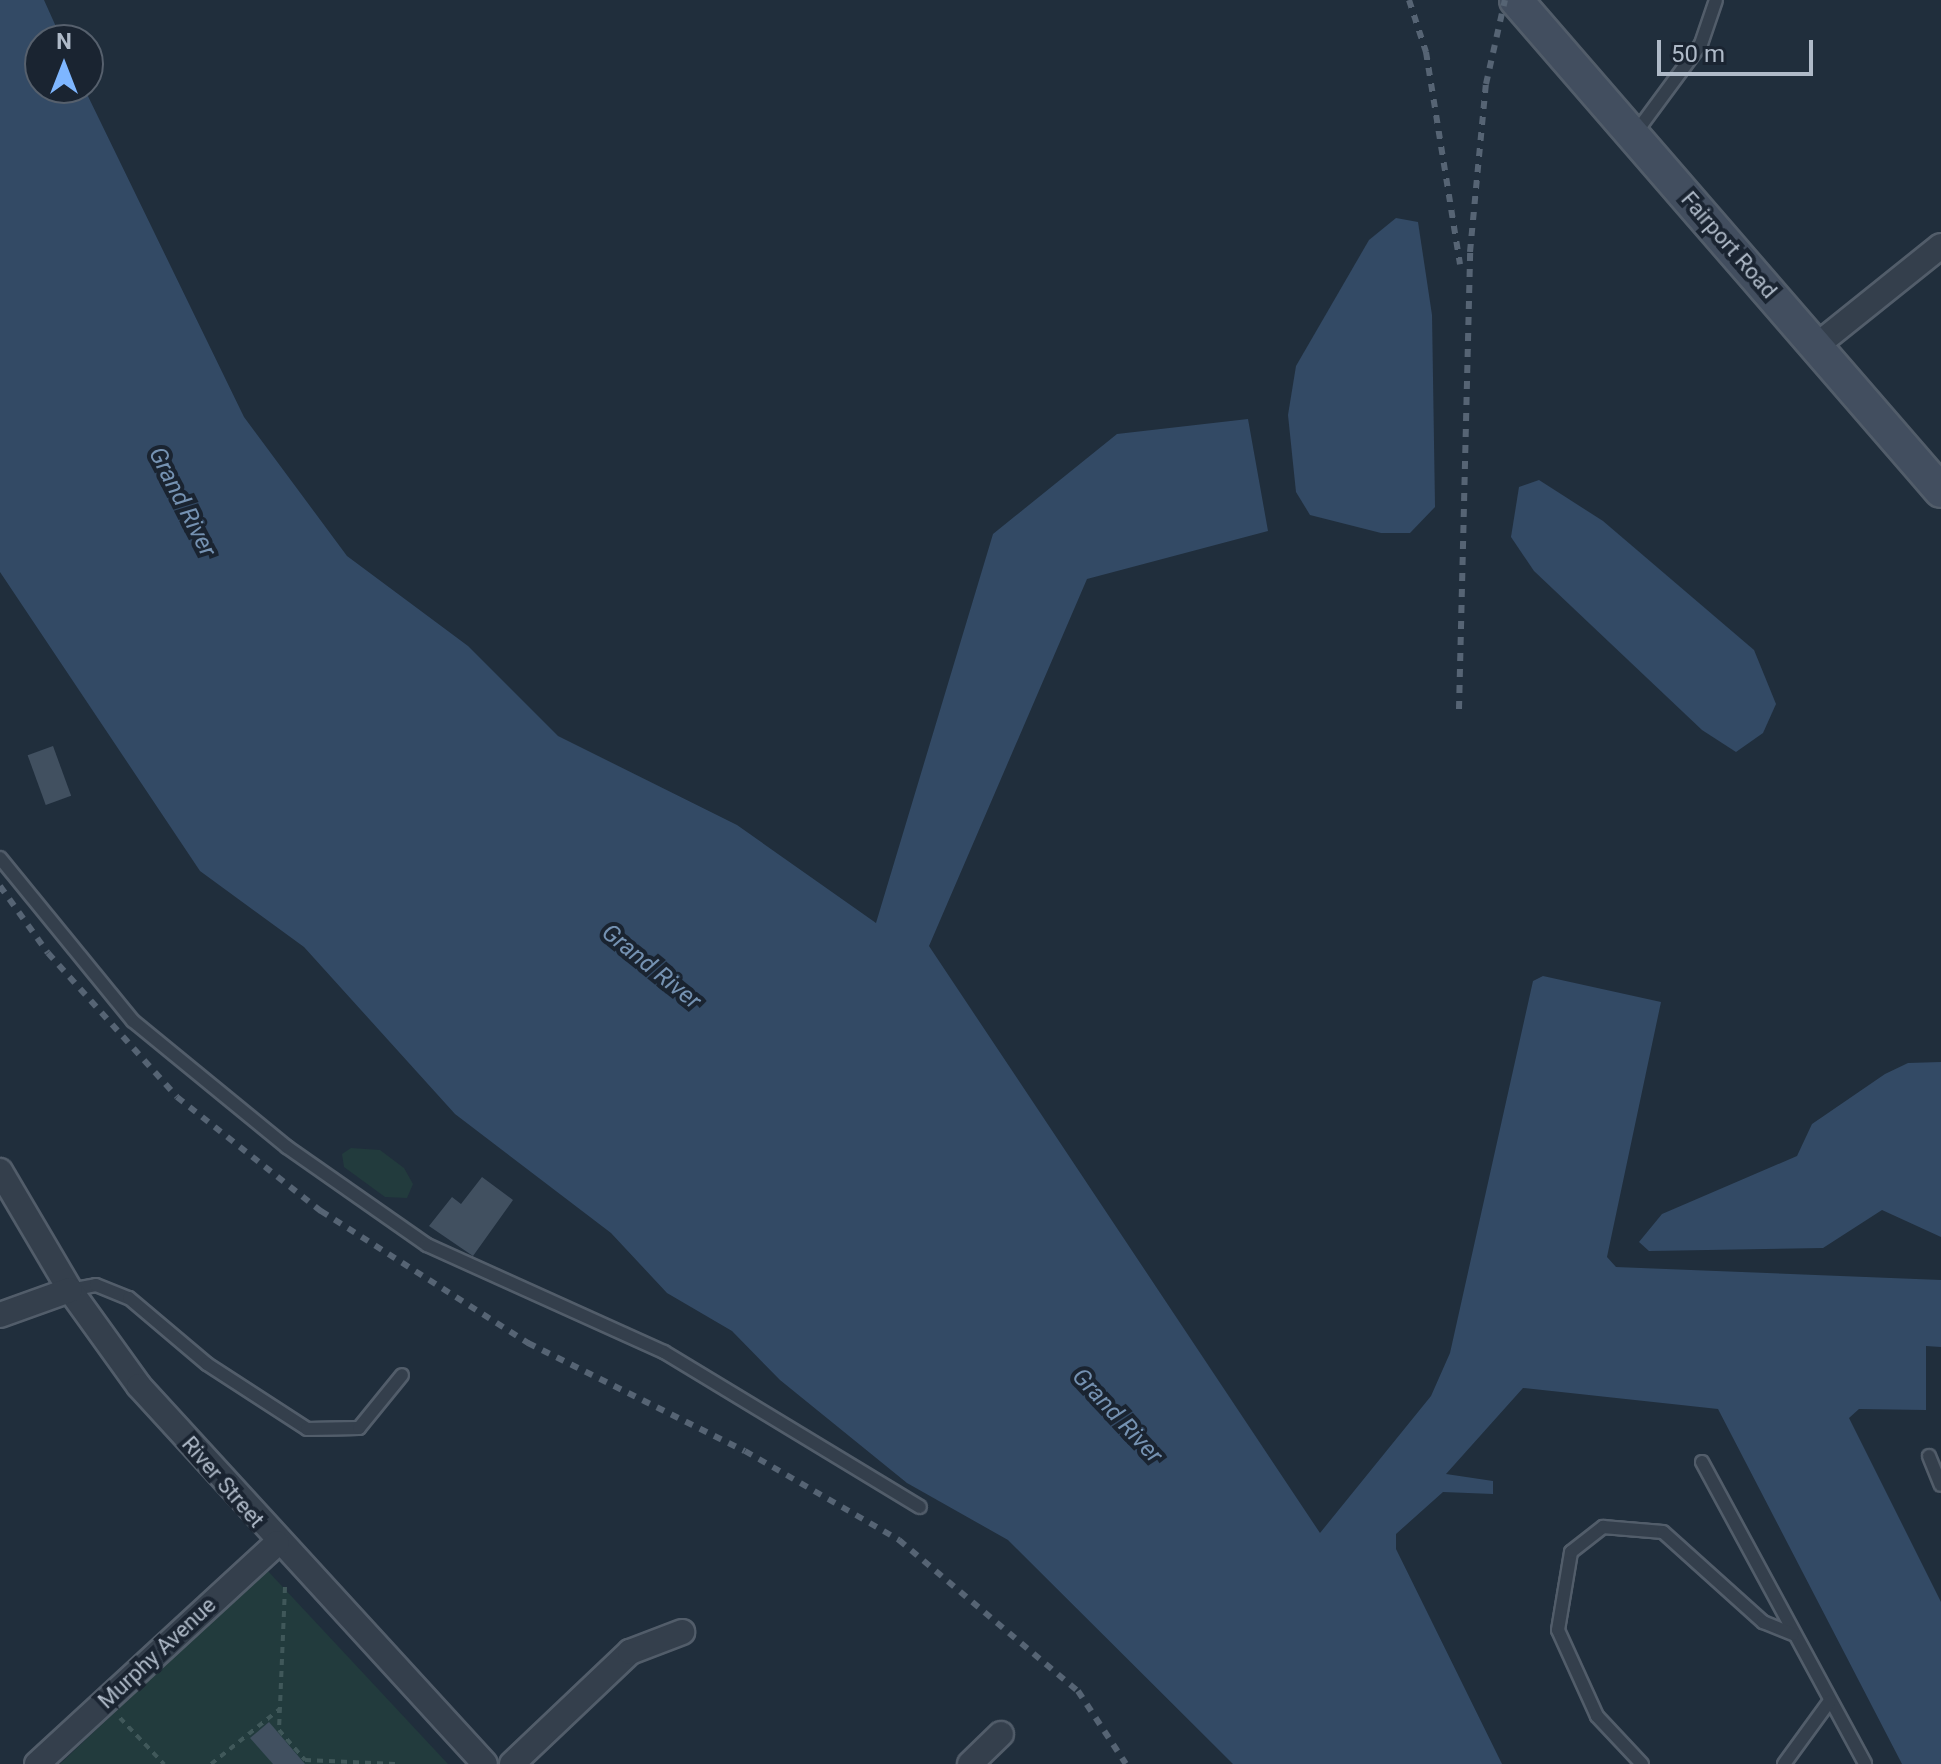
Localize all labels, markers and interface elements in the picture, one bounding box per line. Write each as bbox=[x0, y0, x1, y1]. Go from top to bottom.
north arrow bbox=[24, 24, 104, 104]
scale bar bbox=[1661, 24, 1817, 74]
text: N bbox=[56, 29, 72, 54]
text: 50 m bbox=[1671, 40, 1725, 68]
street label: Fairport Road bbox=[1676, 186, 1782, 304]
water label: Grand River bbox=[142, 442, 222, 562]
water label: Grand River bbox=[596, 918, 706, 1016]
water label: Grand River bbox=[1066, 1363, 1168, 1469]
street label: River Street bbox=[176, 1431, 270, 1533]
street label: Murphy Avenue bbox=[93, 1592, 221, 1714]

